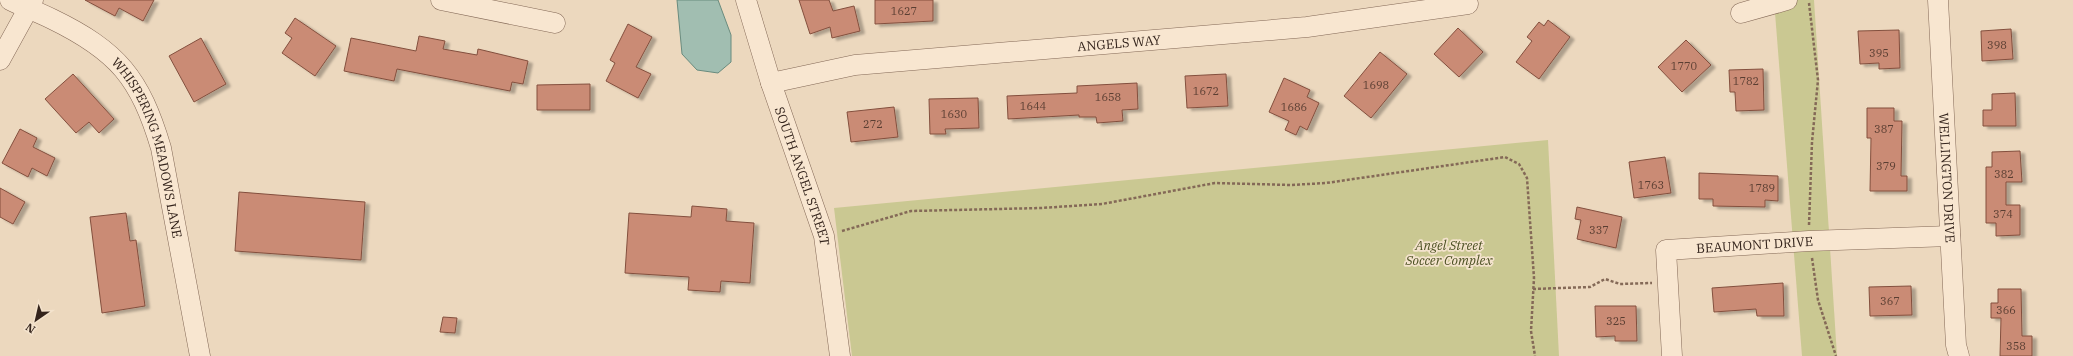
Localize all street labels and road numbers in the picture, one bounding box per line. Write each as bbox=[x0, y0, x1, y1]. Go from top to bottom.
street label: ANGELS WAY bbox=[1077, 31, 1162, 55]
street label: WHISPERING MEADOWS LANE bbox=[108, 54, 186, 240]
street label: SOUTH ANGEL STREET bbox=[771, 104, 833, 247]
street label: WELLINGTON DRIVE bbox=[1935, 112, 1959, 243]
street label: BEAUMONT DRIVE bbox=[1696, 233, 1814, 257]

